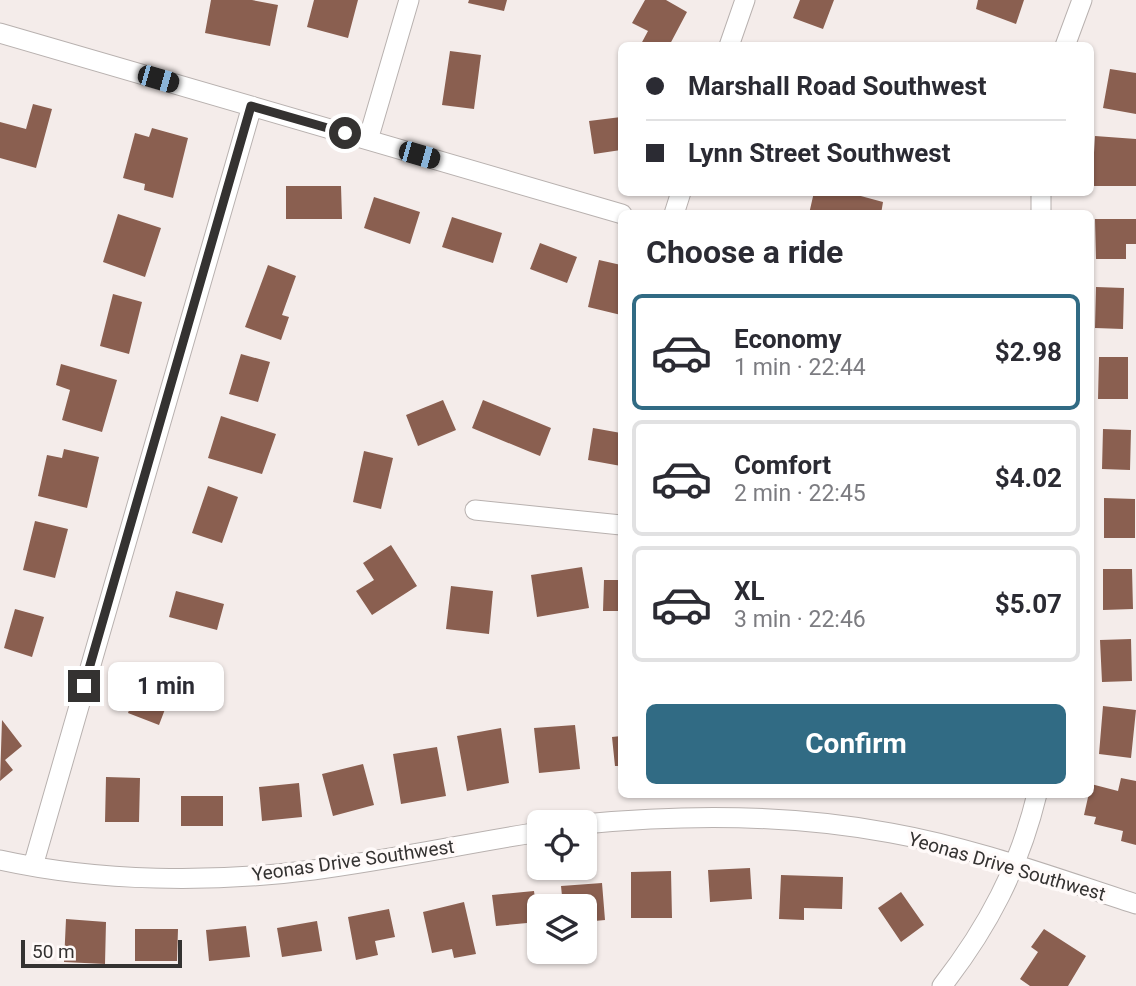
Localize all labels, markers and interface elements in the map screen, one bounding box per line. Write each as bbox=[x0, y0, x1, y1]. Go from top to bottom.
car bbox=[135, 63, 182, 95]
text: Marshall Road Southwest bbox=[688, 71, 987, 101]
route start bbox=[329, 117, 361, 149]
text: Lynn Street Southwest bbox=[688, 138, 951, 168]
car bbox=[396, 139, 443, 171]
text: Choose a ride bbox=[646, 233, 843, 271]
icon: car bbox=[650, 321, 713, 384]
text: Economy bbox=[734, 324, 841, 354]
text: $2.98 bbox=[995, 337, 1062, 367]
text: 1 min · 22:44 bbox=[734, 354, 866, 381]
icon: car bbox=[650, 447, 713, 510]
text: Comfort bbox=[734, 450, 831, 480]
text: $4.02 bbox=[995, 463, 1062, 493]
text: 2 min · 22:45 bbox=[734, 480, 866, 507]
icon: car bbox=[650, 573, 713, 636]
text: XL bbox=[734, 576, 765, 606]
text: $5.07 bbox=[995, 589, 1062, 619]
text: 3 min · 22:46 bbox=[734, 606, 866, 633]
callout: 1 min bbox=[108, 662, 224, 710]
route end bbox=[68, 670, 100, 702]
text: 1 min bbox=[137, 673, 195, 700]
button: Confirm bbox=[646, 704, 1066, 784]
map controls bbox=[527, 810, 597, 964]
button: locate bbox=[527, 810, 597, 880]
street label: Yeonas Drive Southwest bbox=[906, 827, 1108, 906]
street label: Yeonas Drive Southwest bbox=[250, 835, 456, 886]
button: layers bbox=[527, 894, 597, 964]
scale bar bbox=[21, 937, 182, 969]
text: 50 m bbox=[32, 940, 75, 963]

